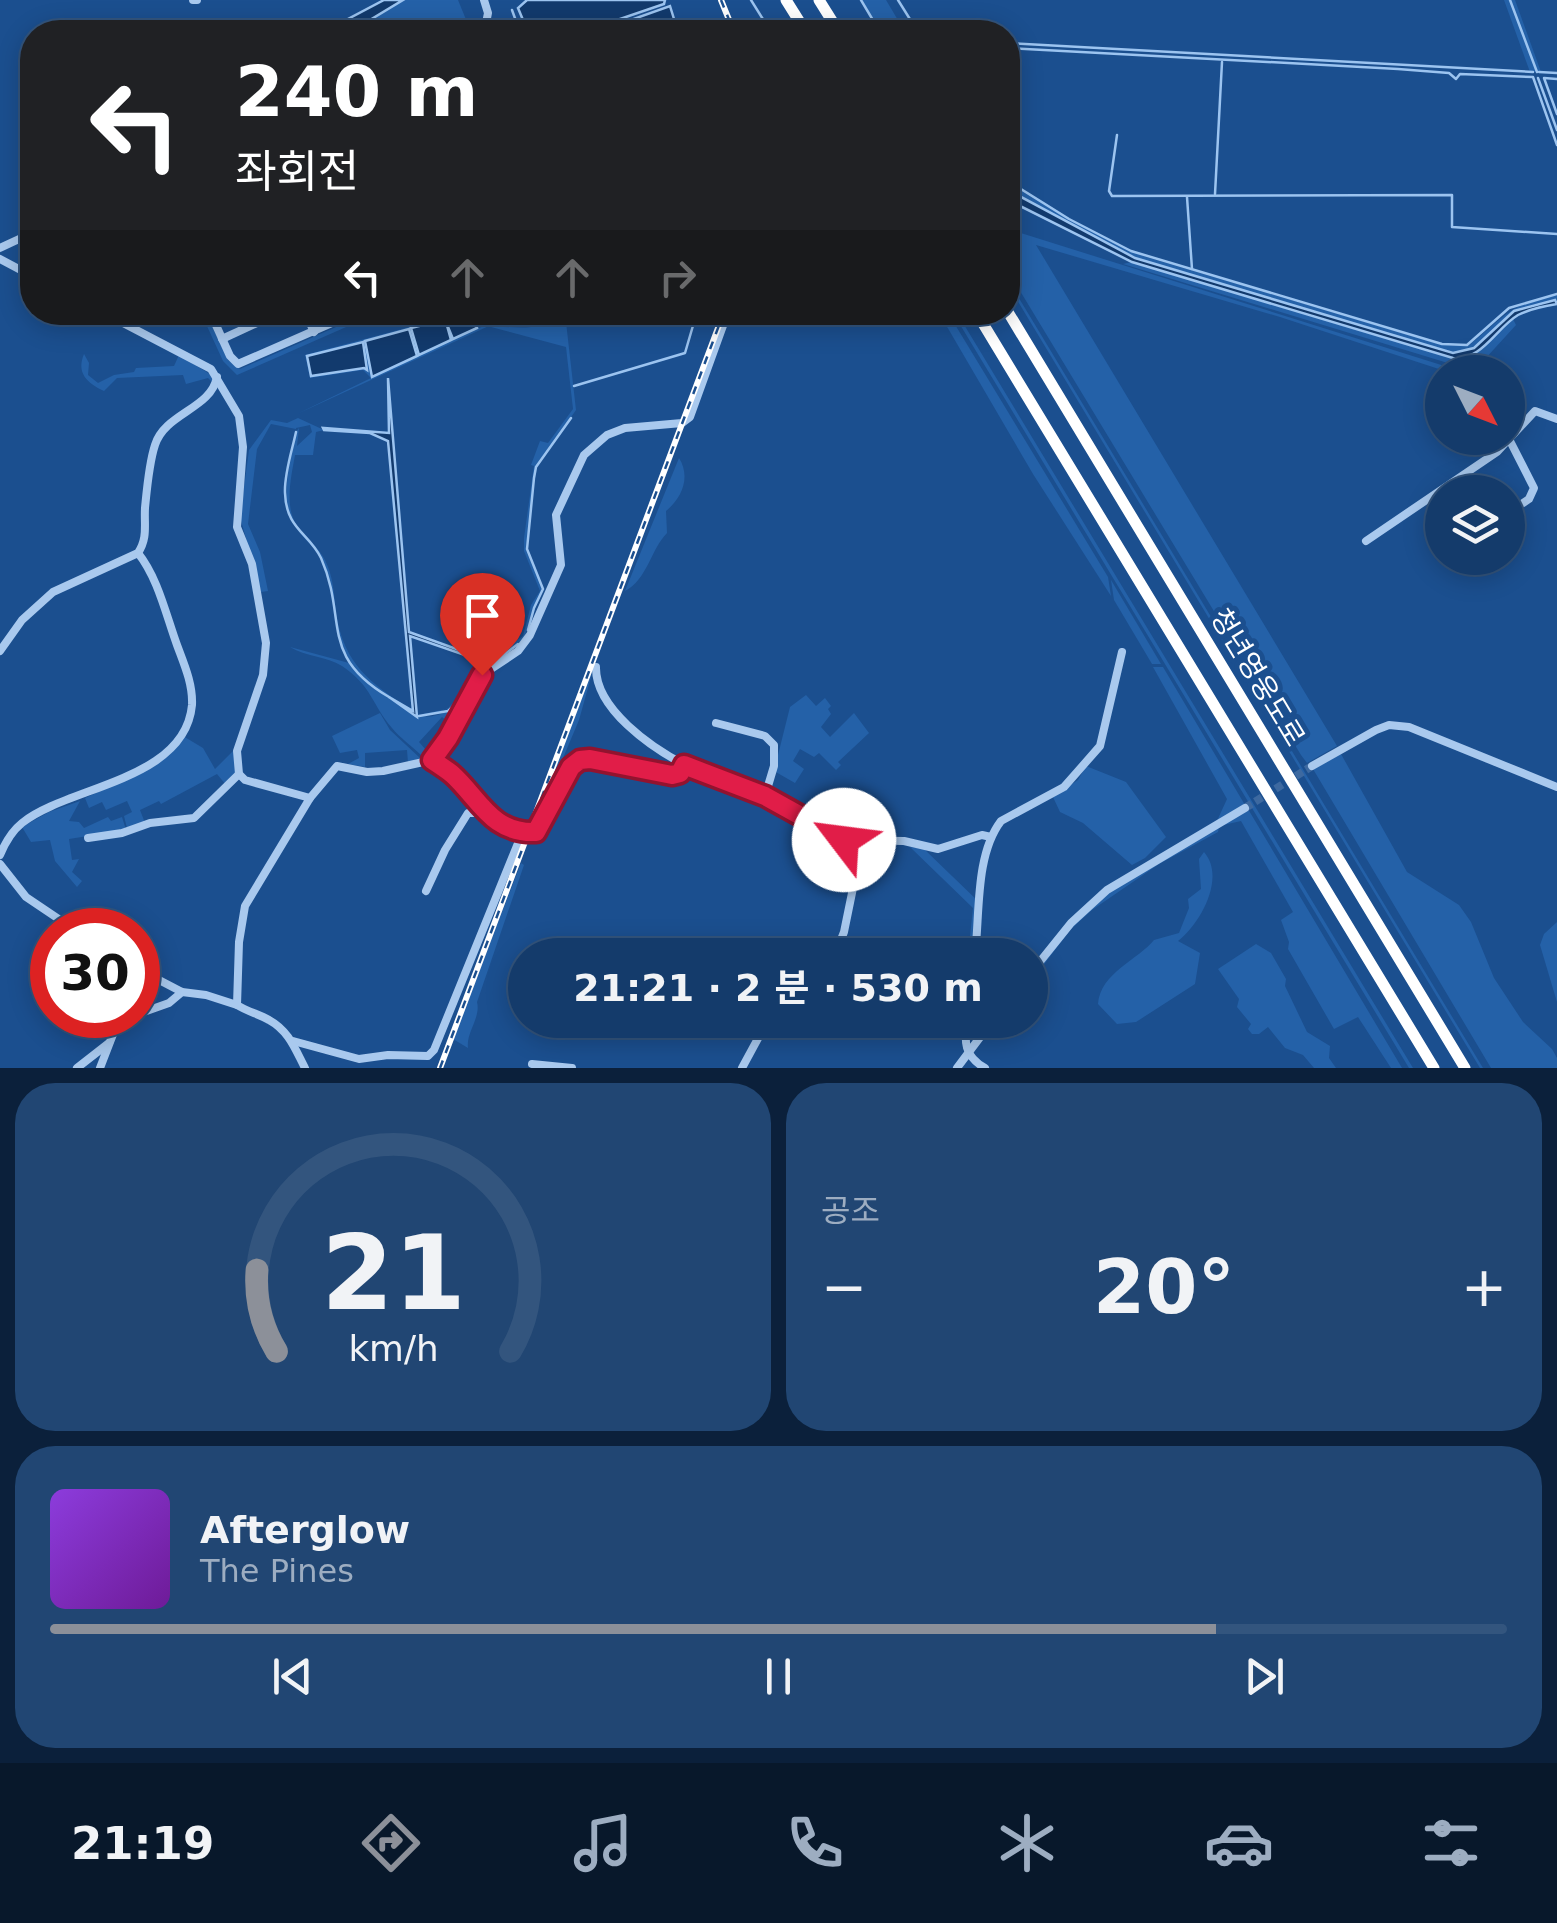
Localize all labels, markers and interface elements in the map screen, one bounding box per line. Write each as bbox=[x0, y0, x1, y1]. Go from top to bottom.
text: 240 m bbox=[235, 51, 478, 133]
icon: left bbox=[70, 60, 200, 190]
text: 좌회전 bbox=[235, 145, 359, 198]
icon: left bbox=[335, 250, 390, 305]
icon: ahead bbox=[440, 250, 495, 305]
icon: ahead bbox=[545, 250, 600, 305]
icon: right bbox=[650, 250, 705, 305]
north arrow bbox=[1425, 355, 1525, 455]
map controls bbox=[1425, 355, 1525, 575]
button: layers bbox=[1425, 475, 1525, 575]
pin bbox=[440, 573, 525, 676]
icon: arrive bbox=[455, 588, 510, 643]
street label: 청년영웅도로 bbox=[1204, 603, 1312, 752]
position arrow bbox=[792, 788, 896, 892]
speed limit sign: 30 bbox=[30, 908, 160, 1038]
text: 21:21 · 2 분 · 530 m bbox=[573, 966, 983, 1010]
text: 공조 bbox=[821, 1192, 880, 1230]
text: 21 bbox=[321, 1212, 465, 1334]
text: 20° bbox=[1093, 1243, 1235, 1331]
text: − bbox=[821, 1255, 867, 1319]
text: + bbox=[1461, 1255, 1507, 1319]
text: km/h bbox=[348, 1328, 438, 1369]
text: Afterglow bbox=[200, 1508, 410, 1552]
text: The Pines bbox=[200, 1552, 354, 1590]
icon: previous bbox=[265, 1649, 320, 1704]
icon: pause bbox=[751, 1649, 806, 1704]
icon: next bbox=[1237, 1649, 1292, 1704]
icon: directions bbox=[356, 1808, 426, 1878]
icon: music bbox=[568, 1808, 638, 1878]
icon: phone bbox=[780, 1808, 850, 1878]
icon: climate bbox=[992, 1808, 1062, 1878]
icon: car bbox=[1204, 1808, 1274, 1878]
icon: filters bbox=[1416, 1808, 1486, 1878]
text: 21:19 bbox=[71, 1817, 214, 1870]

